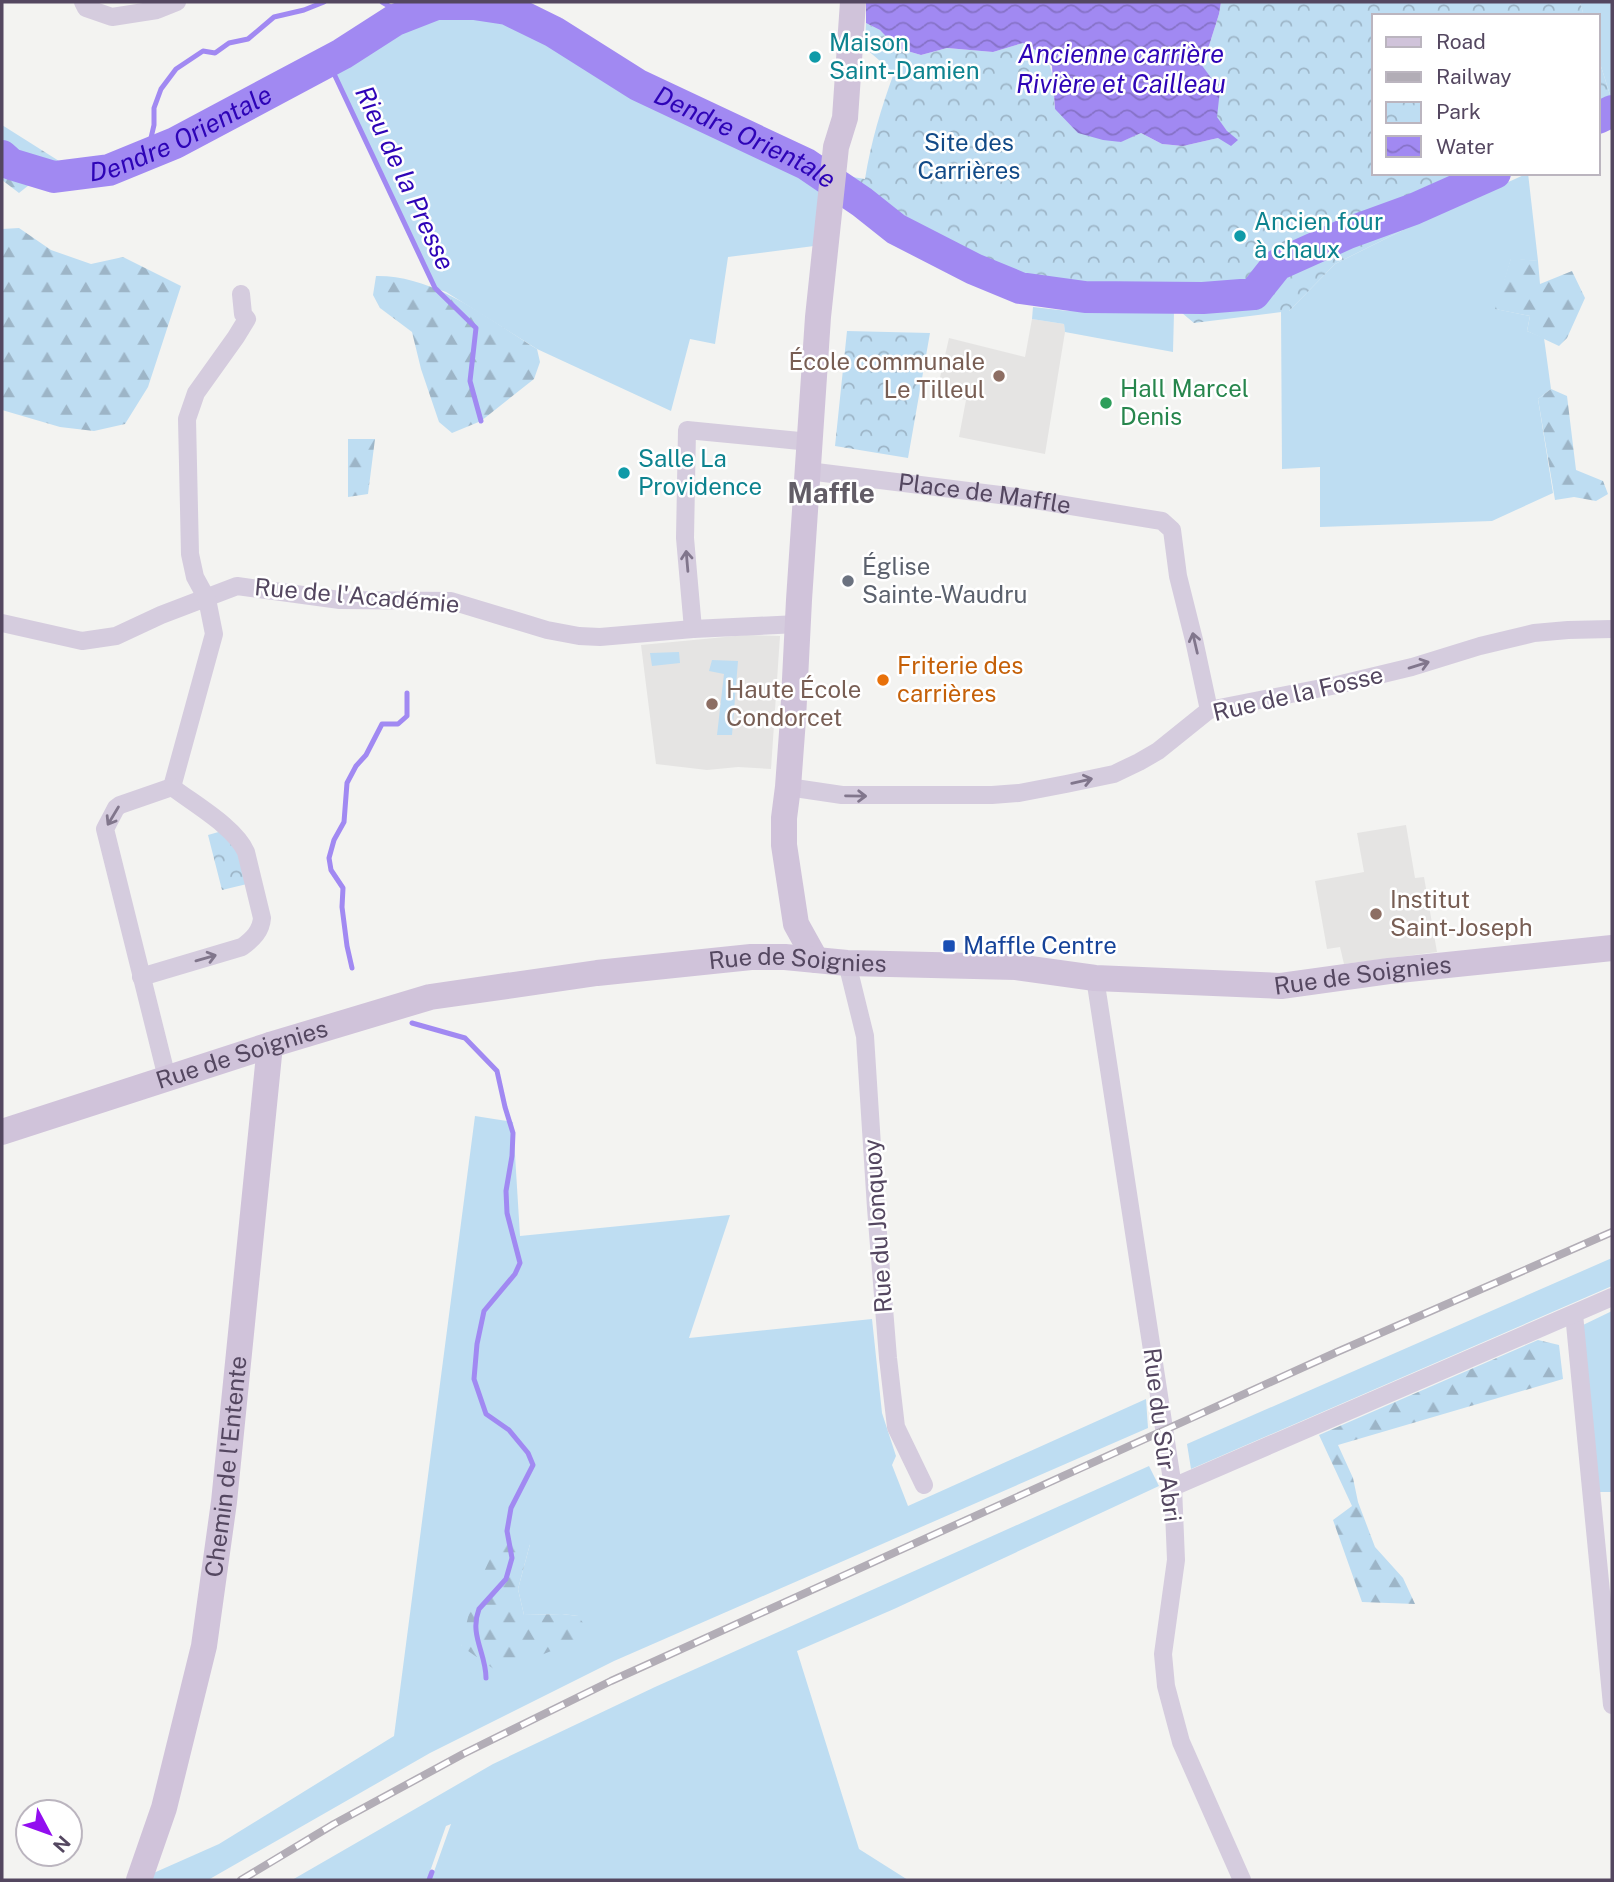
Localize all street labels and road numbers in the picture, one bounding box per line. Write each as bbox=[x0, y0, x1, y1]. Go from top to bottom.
street label: Place de Maffle bbox=[897, 467, 1073, 519]
street label: Rue de l'Académie bbox=[253, 572, 461, 618]
street label: Rue de la Fosse bbox=[1210, 660, 1386, 726]
street label: Rue de Soignies bbox=[707, 942, 887, 977]
street label: Rue de Soignies bbox=[1272, 950, 1453, 1000]
street label: Rue de Soignies bbox=[152, 1014, 331, 1094]
street label: Rue du Jonquoy bbox=[857, 1138, 897, 1314]
street label: Rue du Sûr Abri bbox=[1138, 1346, 1188, 1523]
street label: Chemin de l'Entente bbox=[199, 1354, 252, 1579]

